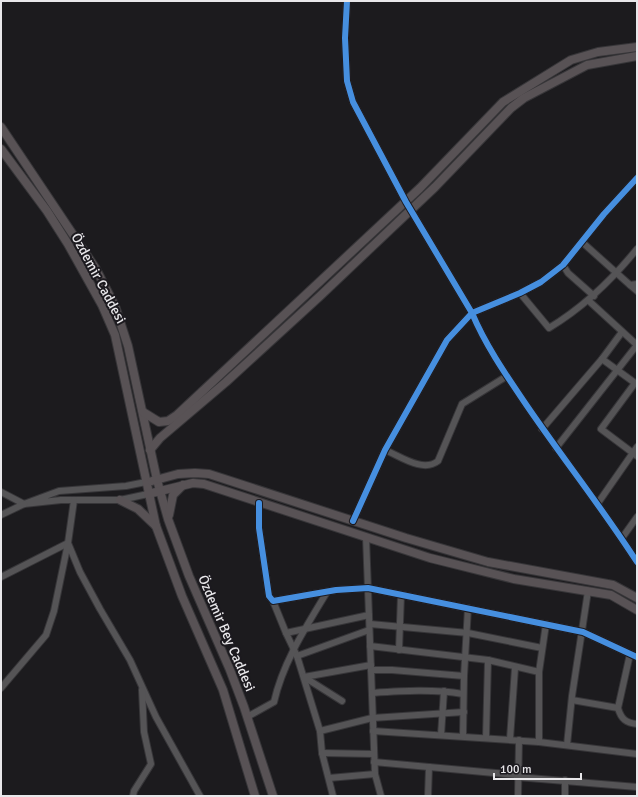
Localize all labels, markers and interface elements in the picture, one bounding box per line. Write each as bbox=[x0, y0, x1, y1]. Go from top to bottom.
street label: Özdemir Caddesi bbox=[68, 230, 130, 326]
street label: Özdemir Bey Caddesi bbox=[194, 572, 259, 694]
scale bar bbox=[494, 755, 581, 781]
text: 100 m bbox=[500, 762, 532, 777]

